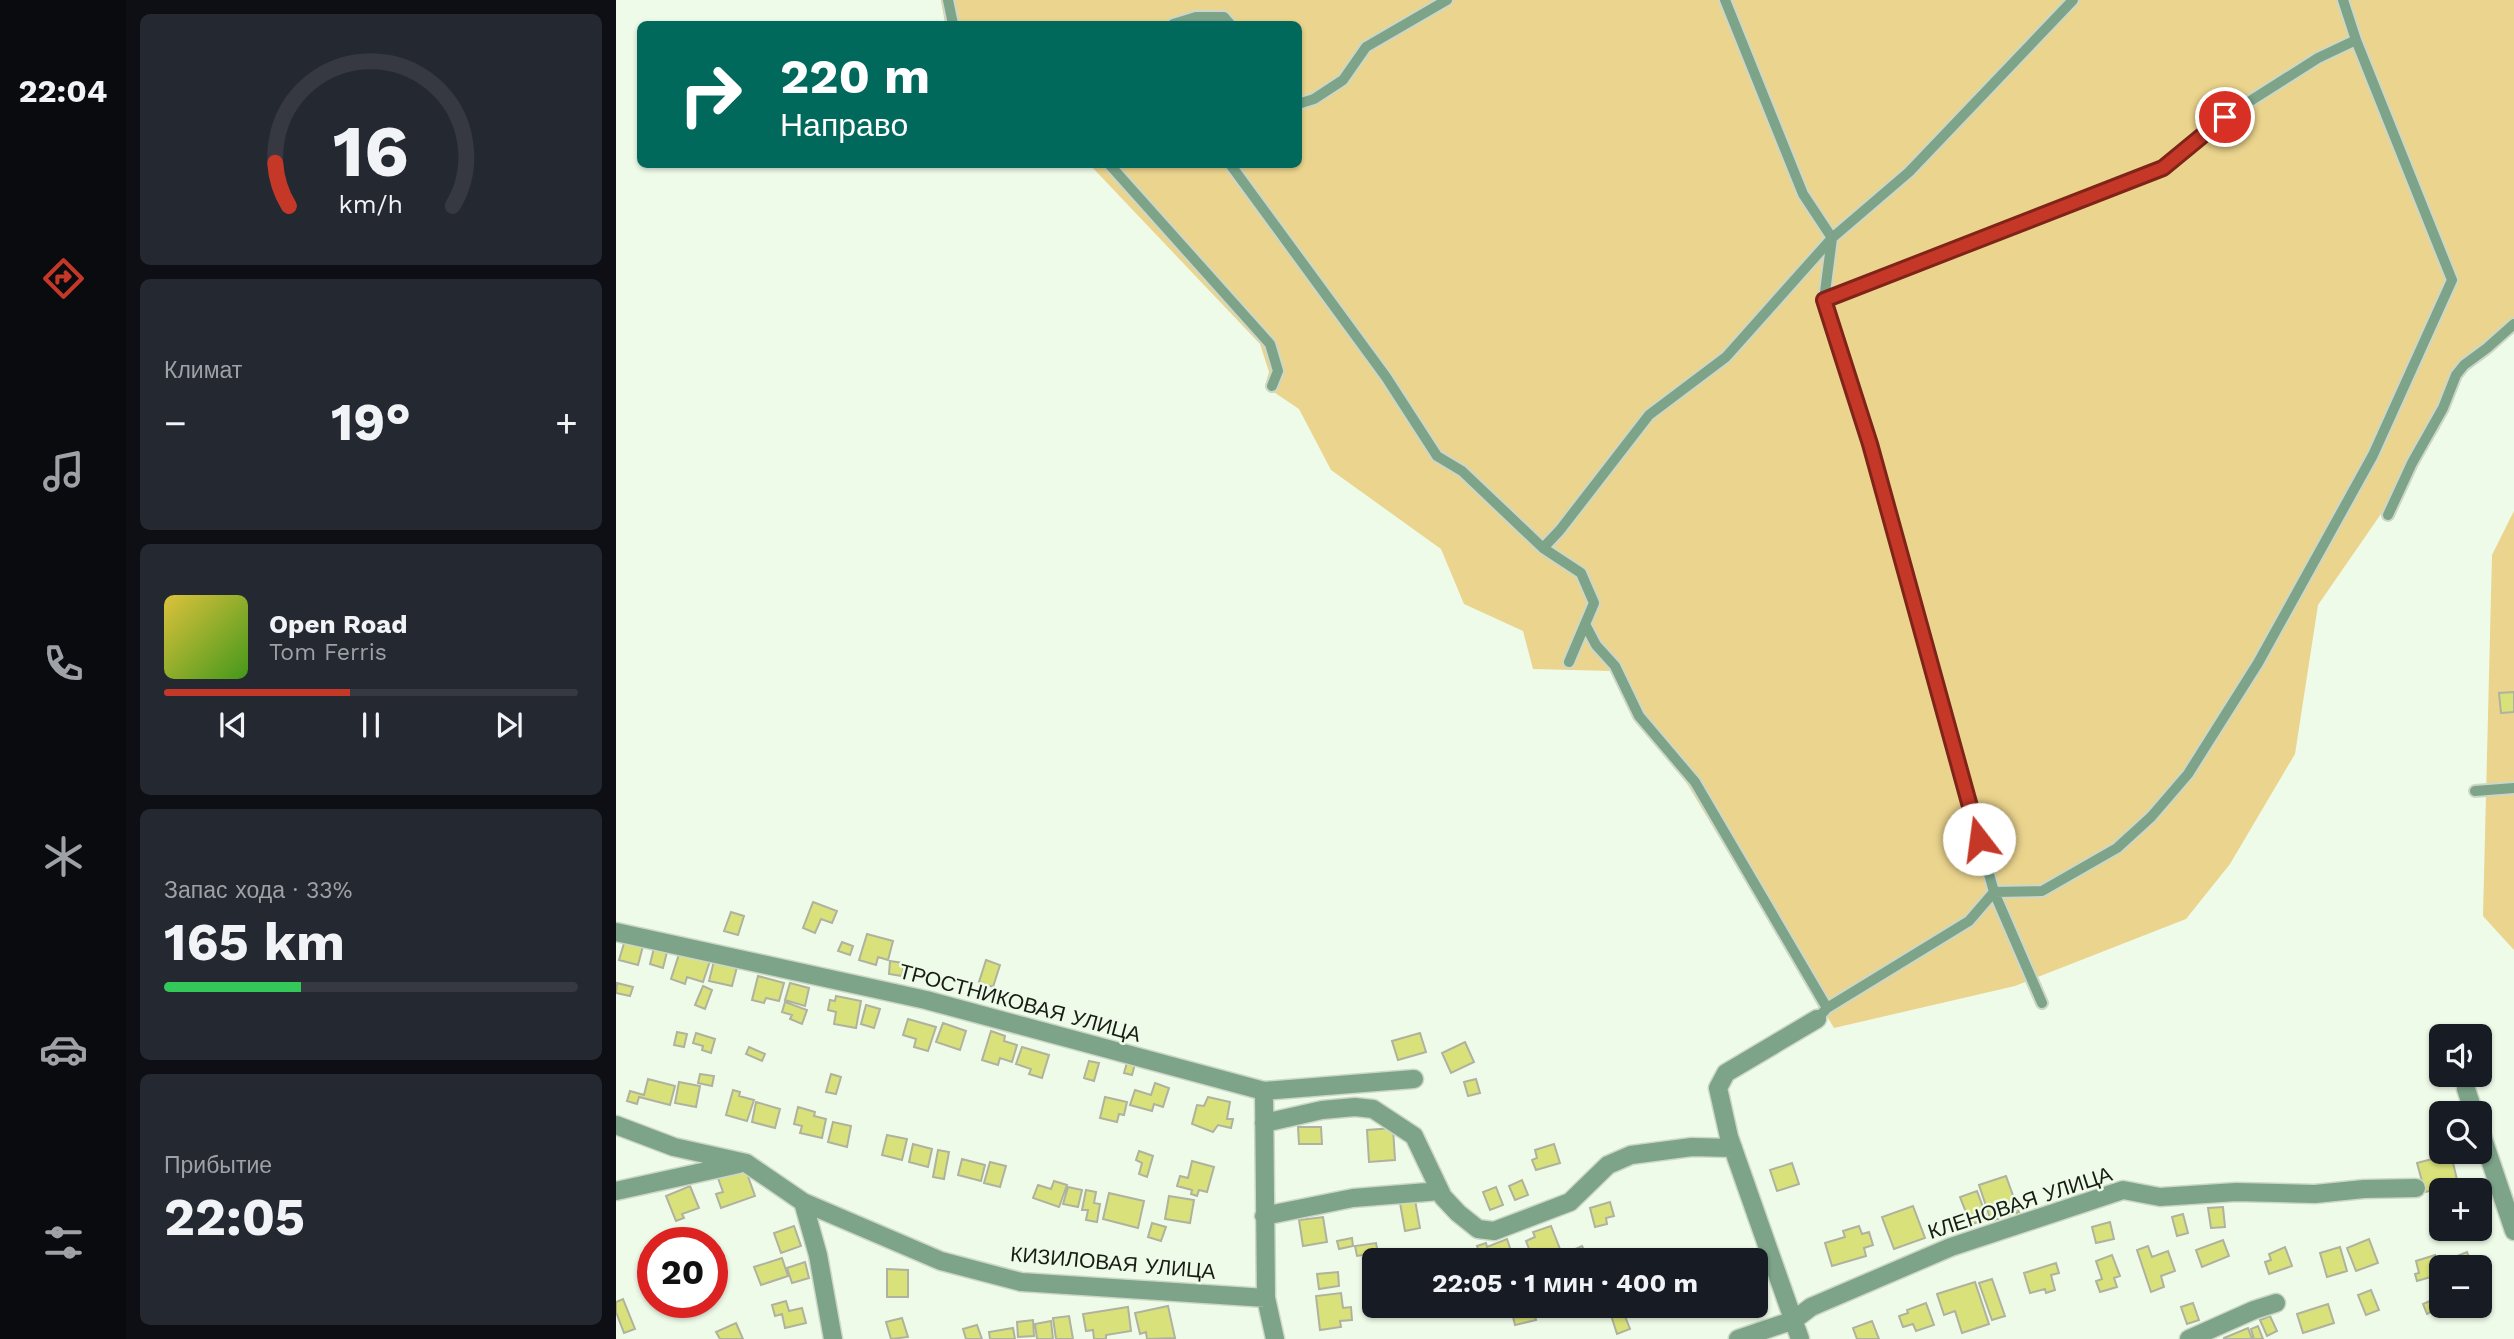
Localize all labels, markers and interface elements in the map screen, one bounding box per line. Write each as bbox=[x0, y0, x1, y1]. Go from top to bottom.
text: 220 m bbox=[780, 47, 930, 105]
icon: right bbox=[665, 49, 756, 140]
text: 22:04 bbox=[18, 72, 108, 110]
pin bbox=[2195, 87, 2255, 147]
icon: arrive bbox=[2206, 98, 2244, 136]
text: Направо bbox=[780, 106, 908, 144]
text: 16 bbox=[333, 108, 409, 194]
text: km/h bbox=[339, 189, 403, 218]
icon: directions bbox=[39, 254, 88, 303]
text: Климат bbox=[164, 357, 242, 384]
text: 19° bbox=[331, 392, 411, 453]
text: − bbox=[164, 401, 187, 445]
text: + bbox=[555, 401, 578, 445]
icon: music bbox=[39, 447, 88, 496]
text: Open Road bbox=[269, 609, 407, 639]
icon: phone bbox=[39, 639, 88, 688]
text: Tom Ferris bbox=[269, 639, 387, 666]
icon: previous bbox=[214, 706, 252, 744]
icon: pause bbox=[352, 706, 390, 744]
icon: next bbox=[490, 706, 528, 744]
position arrow bbox=[1942, 802, 2016, 876]
icon: climate bbox=[39, 832, 88, 881]
text: Запас хода · 33% bbox=[164, 877, 352, 904]
text: 165 km bbox=[164, 912, 345, 973]
street label: ТРОСТНИКОВАЯ УЛИЦА bbox=[896, 958, 1144, 1047]
map controls bbox=[2429, 1024, 2492, 1318]
button: sound bbox=[2429, 1024, 2492, 1087]
icon: car bbox=[39, 1025, 88, 1074]
button: search bbox=[2429, 1101, 2492, 1164]
text: Прибытие bbox=[164, 1152, 272, 1179]
street label: КЛЕНОВАЯ УЛИЦА bbox=[1925, 1161, 2115, 1244]
button: + bbox=[2429, 1178, 2492, 1241]
text: 22:05 bbox=[164, 1187, 305, 1248]
icon: filters bbox=[39, 1218, 88, 1267]
speed limit sign: 20 bbox=[637, 1227, 728, 1318]
street label: КИЗИЛОВАЯ УЛИЦА bbox=[1009, 1241, 1217, 1284]
button: − bbox=[2429, 1255, 2492, 1318]
text: 22:05 · 1 мин · 400 m bbox=[1432, 1268, 1698, 1298]

